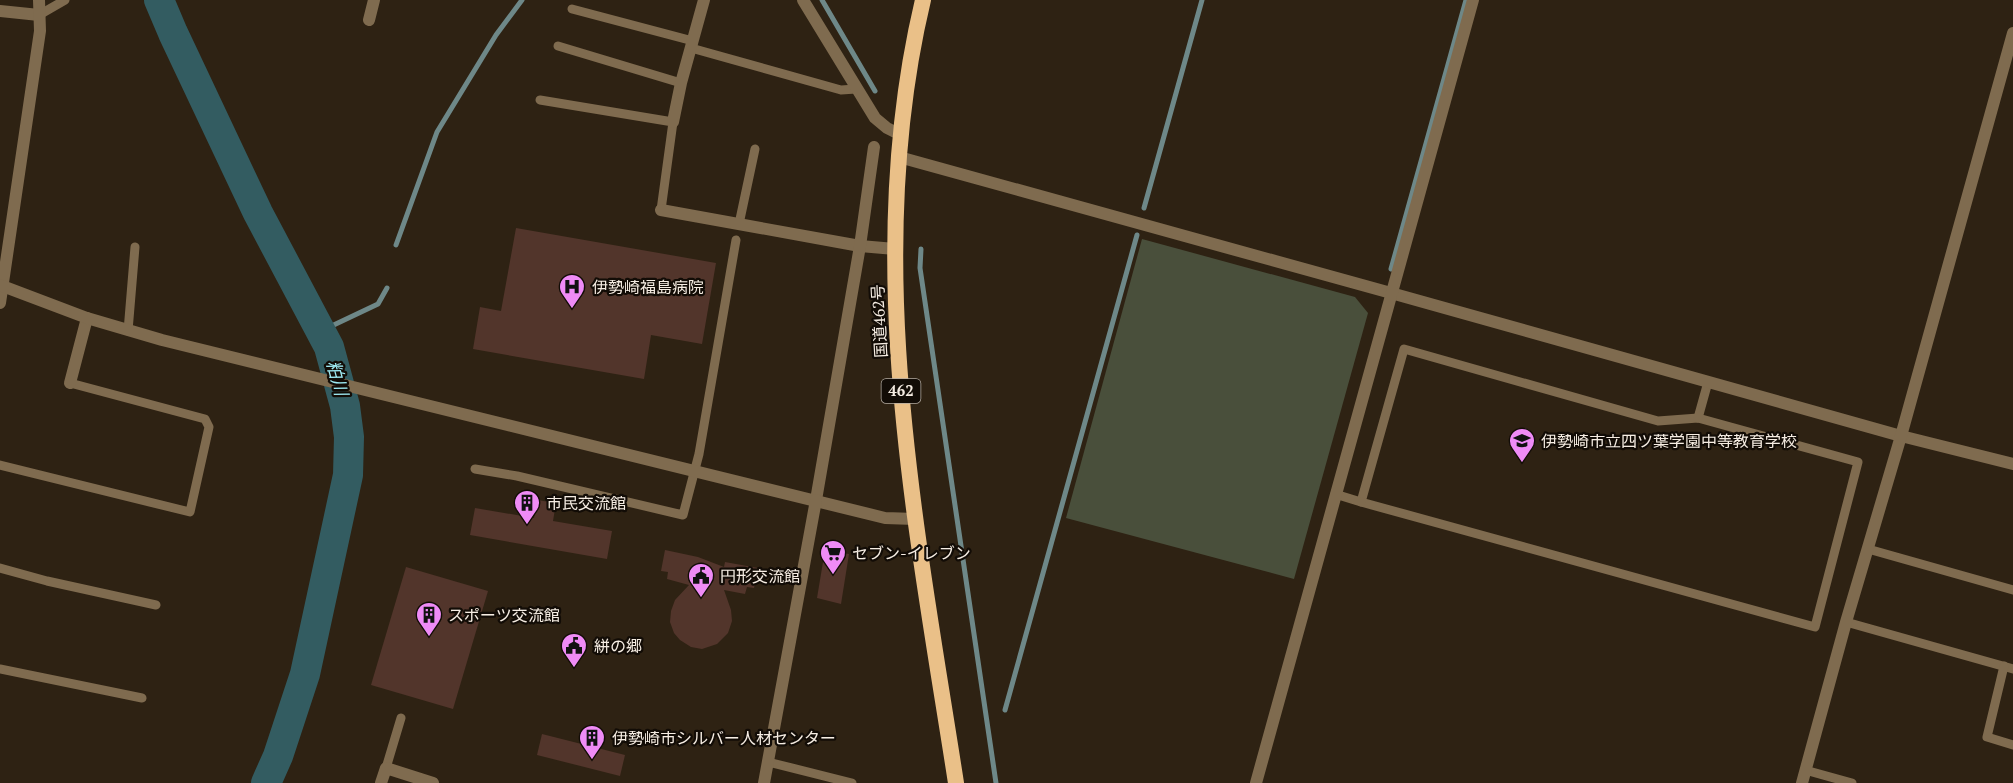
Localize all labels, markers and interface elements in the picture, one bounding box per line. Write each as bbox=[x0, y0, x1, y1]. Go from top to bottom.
hospital icon: 伊勢崎福島病院 bbox=[557, 272, 587, 310]
place label: 伊勢崎福島病院 bbox=[592, 276, 704, 298]
street label: 国道462号 bbox=[866, 284, 892, 358]
water label: 粕川 bbox=[322, 357, 355, 400]
road number: 462 bbox=[882, 379, 920, 403]
school or university icon: 伊勢崎市立四ツ葉学園中等教育学校 bbox=[1507, 426, 1537, 464]
place label: 伊勢崎市立四ツ葉学園中等教育学校 bbox=[1541, 430, 1797, 452]
building icon: 市民交流館 bbox=[512, 488, 542, 526]
place label: 市民交流館 bbox=[546, 492, 626, 514]
supermarket icon: セブン-イレブン bbox=[818, 538, 848, 576]
place label: セブン-イレブン bbox=[852, 542, 971, 564]
public building icon: 円形交流館 bbox=[686, 561, 716, 599]
place label: 円形交流館 bbox=[720, 565, 800, 587]
building icon: スポーツ交流館 bbox=[414, 600, 444, 638]
place label: スポーツ交流館 bbox=[448, 604, 560, 626]
public building icon: 絣の郷 bbox=[559, 631, 589, 669]
place label: 絣の郷 bbox=[594, 635, 642, 657]
building icon: 伊勢崎市シルバー人材センター bbox=[577, 723, 607, 761]
place label: 伊勢崎市シルバー人材センター bbox=[612, 727, 836, 749]

